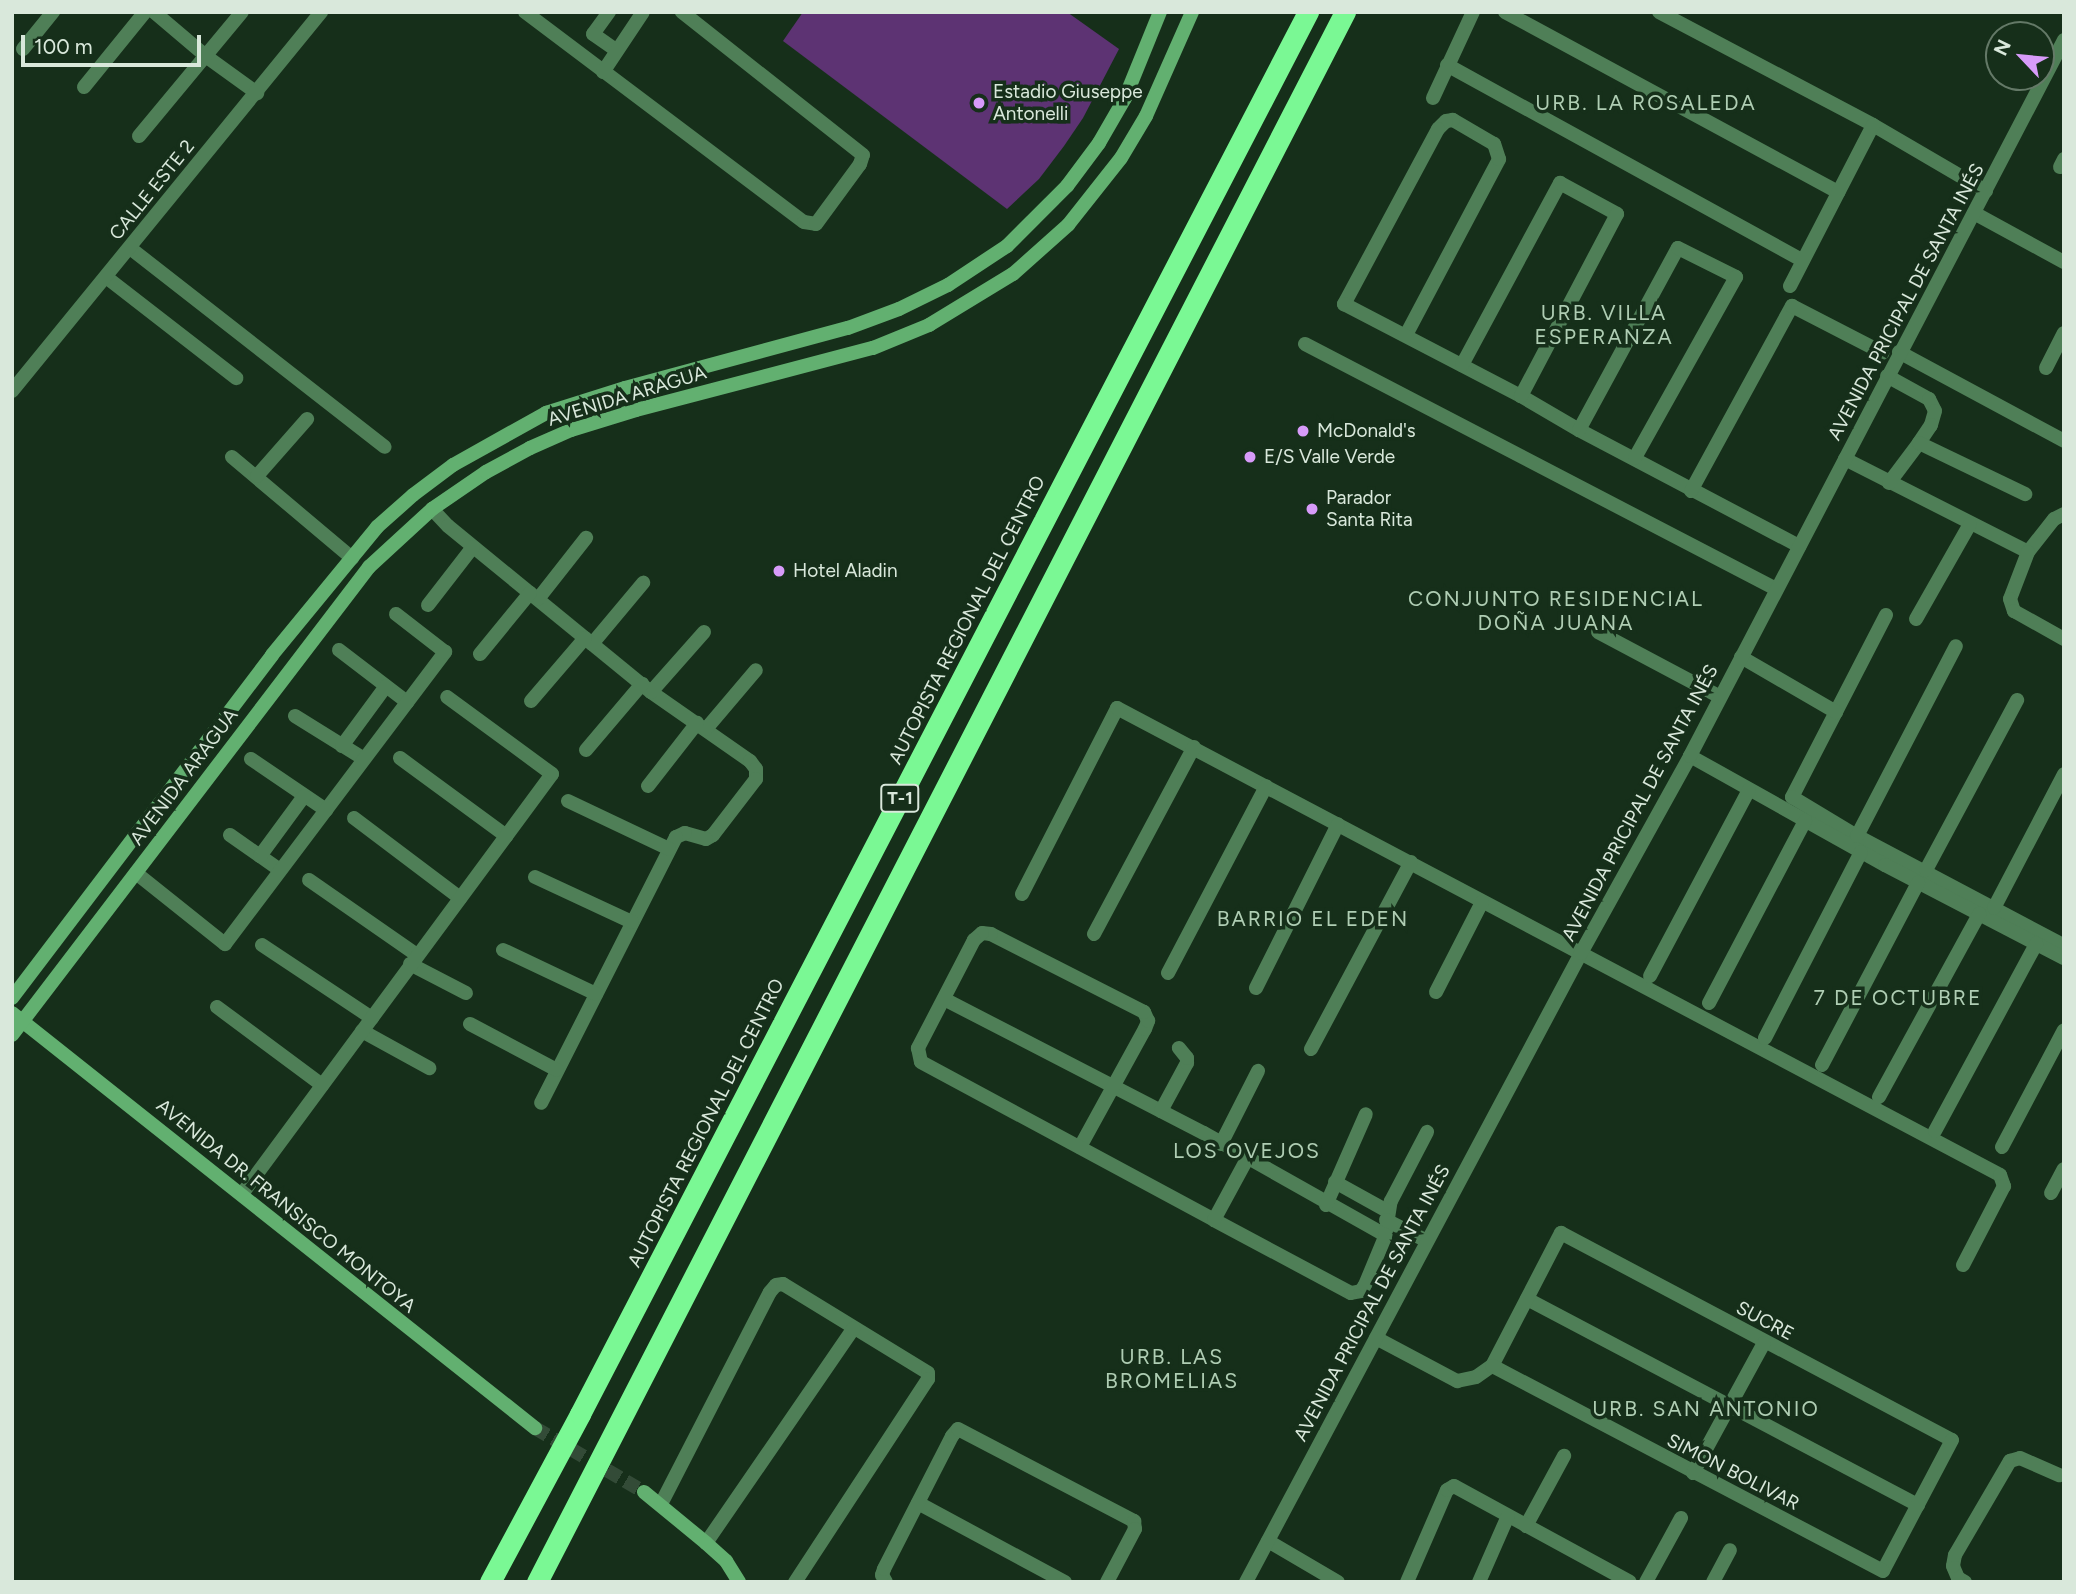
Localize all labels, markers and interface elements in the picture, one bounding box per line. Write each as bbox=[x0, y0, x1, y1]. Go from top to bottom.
scale bar bbox=[24, 21, 205, 65]
north arrow bbox=[1985, 21, 2055, 91]
text: 100 m bbox=[34, 34, 93, 59]
text: N bbox=[1989, 36, 2016, 59]
place label: Estadio Giuseppe Antonelli bbox=[993, 81, 1143, 125]
district label: URB. LA ROSALEDA bbox=[1537, 90, 1755, 116]
marker: Estadio Giuseppe Antonelli bbox=[971, 95, 987, 111]
street label: CALLE ESTE 2 bbox=[105, 135, 199, 245]
street label: AVENIDA PRICIPAL DE SANTA INÉS bbox=[1823, 160, 1989, 444]
district label: URB. VILLA ESPERANZA bbox=[1536, 300, 1672, 350]
street label: AVENIDA ARAGUA bbox=[545, 361, 709, 431]
place label: McDonald's bbox=[1317, 420, 1416, 442]
marker: McDonald's bbox=[1295, 423, 1311, 439]
place label: E/S Valle Verde bbox=[1264, 446, 1395, 468]
marker: E/S Valle Verde bbox=[1242, 449, 1258, 465]
street label: AUTOPISTA REGIONAL DEL CENTRO bbox=[884, 472, 1050, 768]
place label: Parador Santa Rita bbox=[1326, 487, 1413, 531]
marker: Parador Santa Rita bbox=[1304, 501, 1320, 517]
place label: Hotel Aladin bbox=[793, 560, 898, 582]
marker: Hotel Aladin bbox=[771, 563, 787, 579]
district label: CONJUNTO RESIDENCIAL DOÑA JUANA bbox=[1411, 586, 1701, 636]
street label: AVENIDA PRICIPAL DE SANTA INÉS bbox=[1557, 661, 1723, 945]
street label: AVENIDA ARAGUA bbox=[125, 704, 243, 850]
road number: T-1 bbox=[879, 784, 921, 812]
district label: BARRIO EL EDEN bbox=[1218, 906, 1408, 932]
street label: AUTOPISTA REGIONAL DEL CENTRO bbox=[623, 975, 789, 1271]
district label: 7 DE OCTUBRE bbox=[1815, 985, 1981, 1011]
street label: AVENIDA DR. FRANSISCO MONTOYA bbox=[152, 1094, 420, 1318]
district label: LOS OVEJOS bbox=[1174, 1138, 1320, 1164]
street label: AVENIDA PRICIPAL DE SANTA INÉS bbox=[1289, 1161, 1455, 1445]
street label: SUCRE bbox=[1732, 1296, 1798, 1346]
district label: URB. LAS BROMELIAS bbox=[1106, 1344, 1238, 1394]
district label: URB. SAN ANTONIO bbox=[1594, 1396, 1818, 1422]
street label: SIMON BOLIVAR bbox=[1663, 1429, 1803, 1515]

